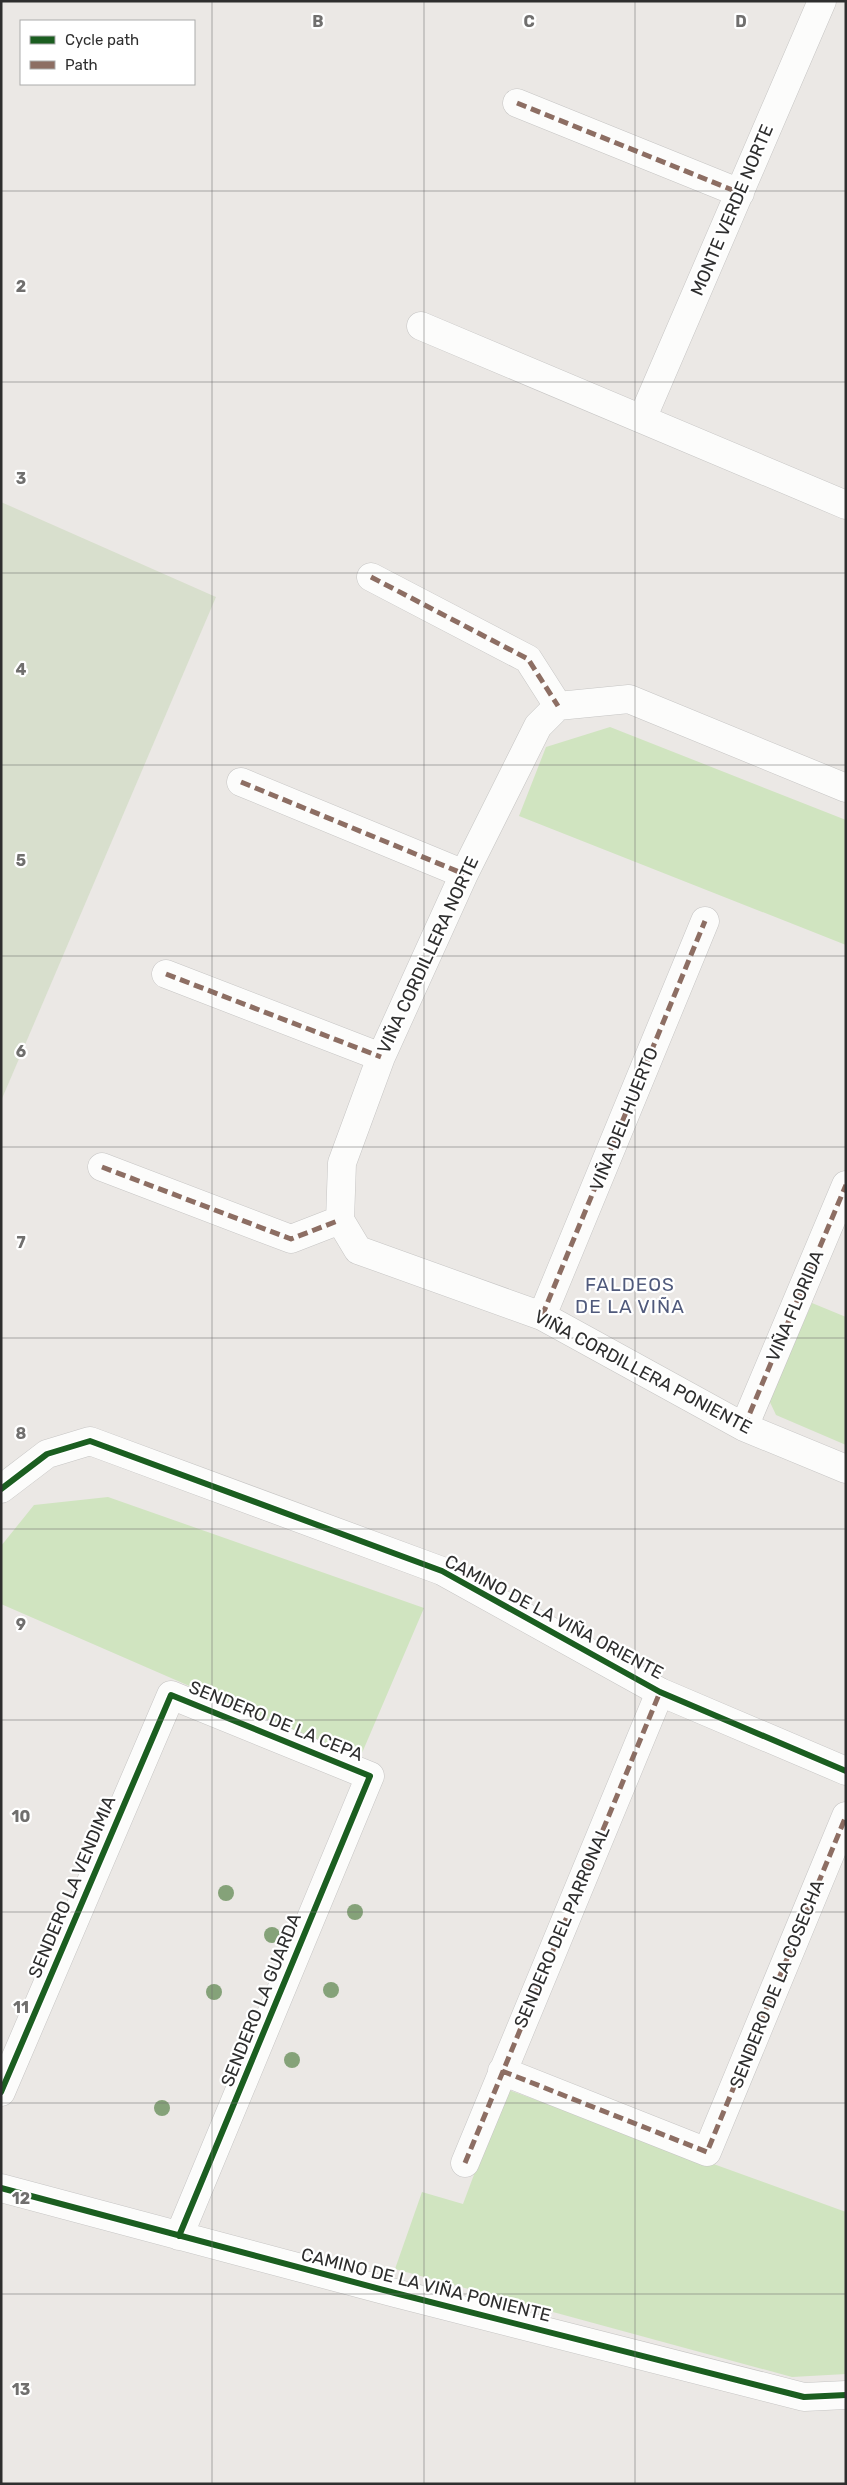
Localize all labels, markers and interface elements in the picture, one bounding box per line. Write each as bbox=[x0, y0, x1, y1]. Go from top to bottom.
text: B bbox=[312, 12, 324, 31]
text: C bbox=[523, 12, 535, 31]
text: D bbox=[735, 12, 747, 31]
legend bbox=[20, 20, 195, 85]
text: Cycle path bbox=[65, 31, 139, 49]
text: Path bbox=[65, 56, 98, 74]
street label: MONTE VERDE NORTE bbox=[686, 121, 778, 299]
text: 2 bbox=[16, 277, 26, 296]
text: 3 bbox=[16, 469, 26, 488]
text: 4 bbox=[16, 660, 27, 679]
text: 5 bbox=[16, 851, 26, 870]
street label: VIÑA CORDILLERA NORTE bbox=[373, 853, 483, 1057]
text: 6 bbox=[16, 1042, 26, 1061]
street label: VIÑA DEL HUERTO bbox=[585, 1044, 663, 1194]
text: 7 bbox=[16, 1233, 26, 1252]
street label: VIÑA FLORIDA bbox=[762, 1247, 828, 1365]
district label: FALDEOS DE LA VIÑA bbox=[575, 1273, 685, 1318]
street label: VIÑA CORDILLERA PONIENTE bbox=[530, 1305, 756, 1439]
text: 8 bbox=[16, 1424, 27, 1443]
street label: CAMINO DE LA VIÑA ORIENTE bbox=[441, 1550, 667, 1684]
text: 9 bbox=[16, 1615, 26, 1634]
street label: SENDERO DE LA CEPA bbox=[186, 1676, 366, 1766]
street label: SENDERO LA VENDIMIA bbox=[24, 1793, 120, 1981]
text: 10 bbox=[12, 1807, 31, 1826]
street label: SENDERO DEL PARRONAL bbox=[509, 1823, 615, 2031]
street label: SENDERO DE LA COSECHA bbox=[725, 1876, 829, 2092]
street label: SENDERO LA GUARDA bbox=[216, 1910, 306, 2090]
text: 11 bbox=[13, 1998, 29, 2017]
text: 12 bbox=[12, 2189, 30, 2208]
street label: CAMINO DE LA VIÑA PONIENTE bbox=[299, 2243, 553, 2327]
text: 13 bbox=[12, 2380, 30, 2399]

